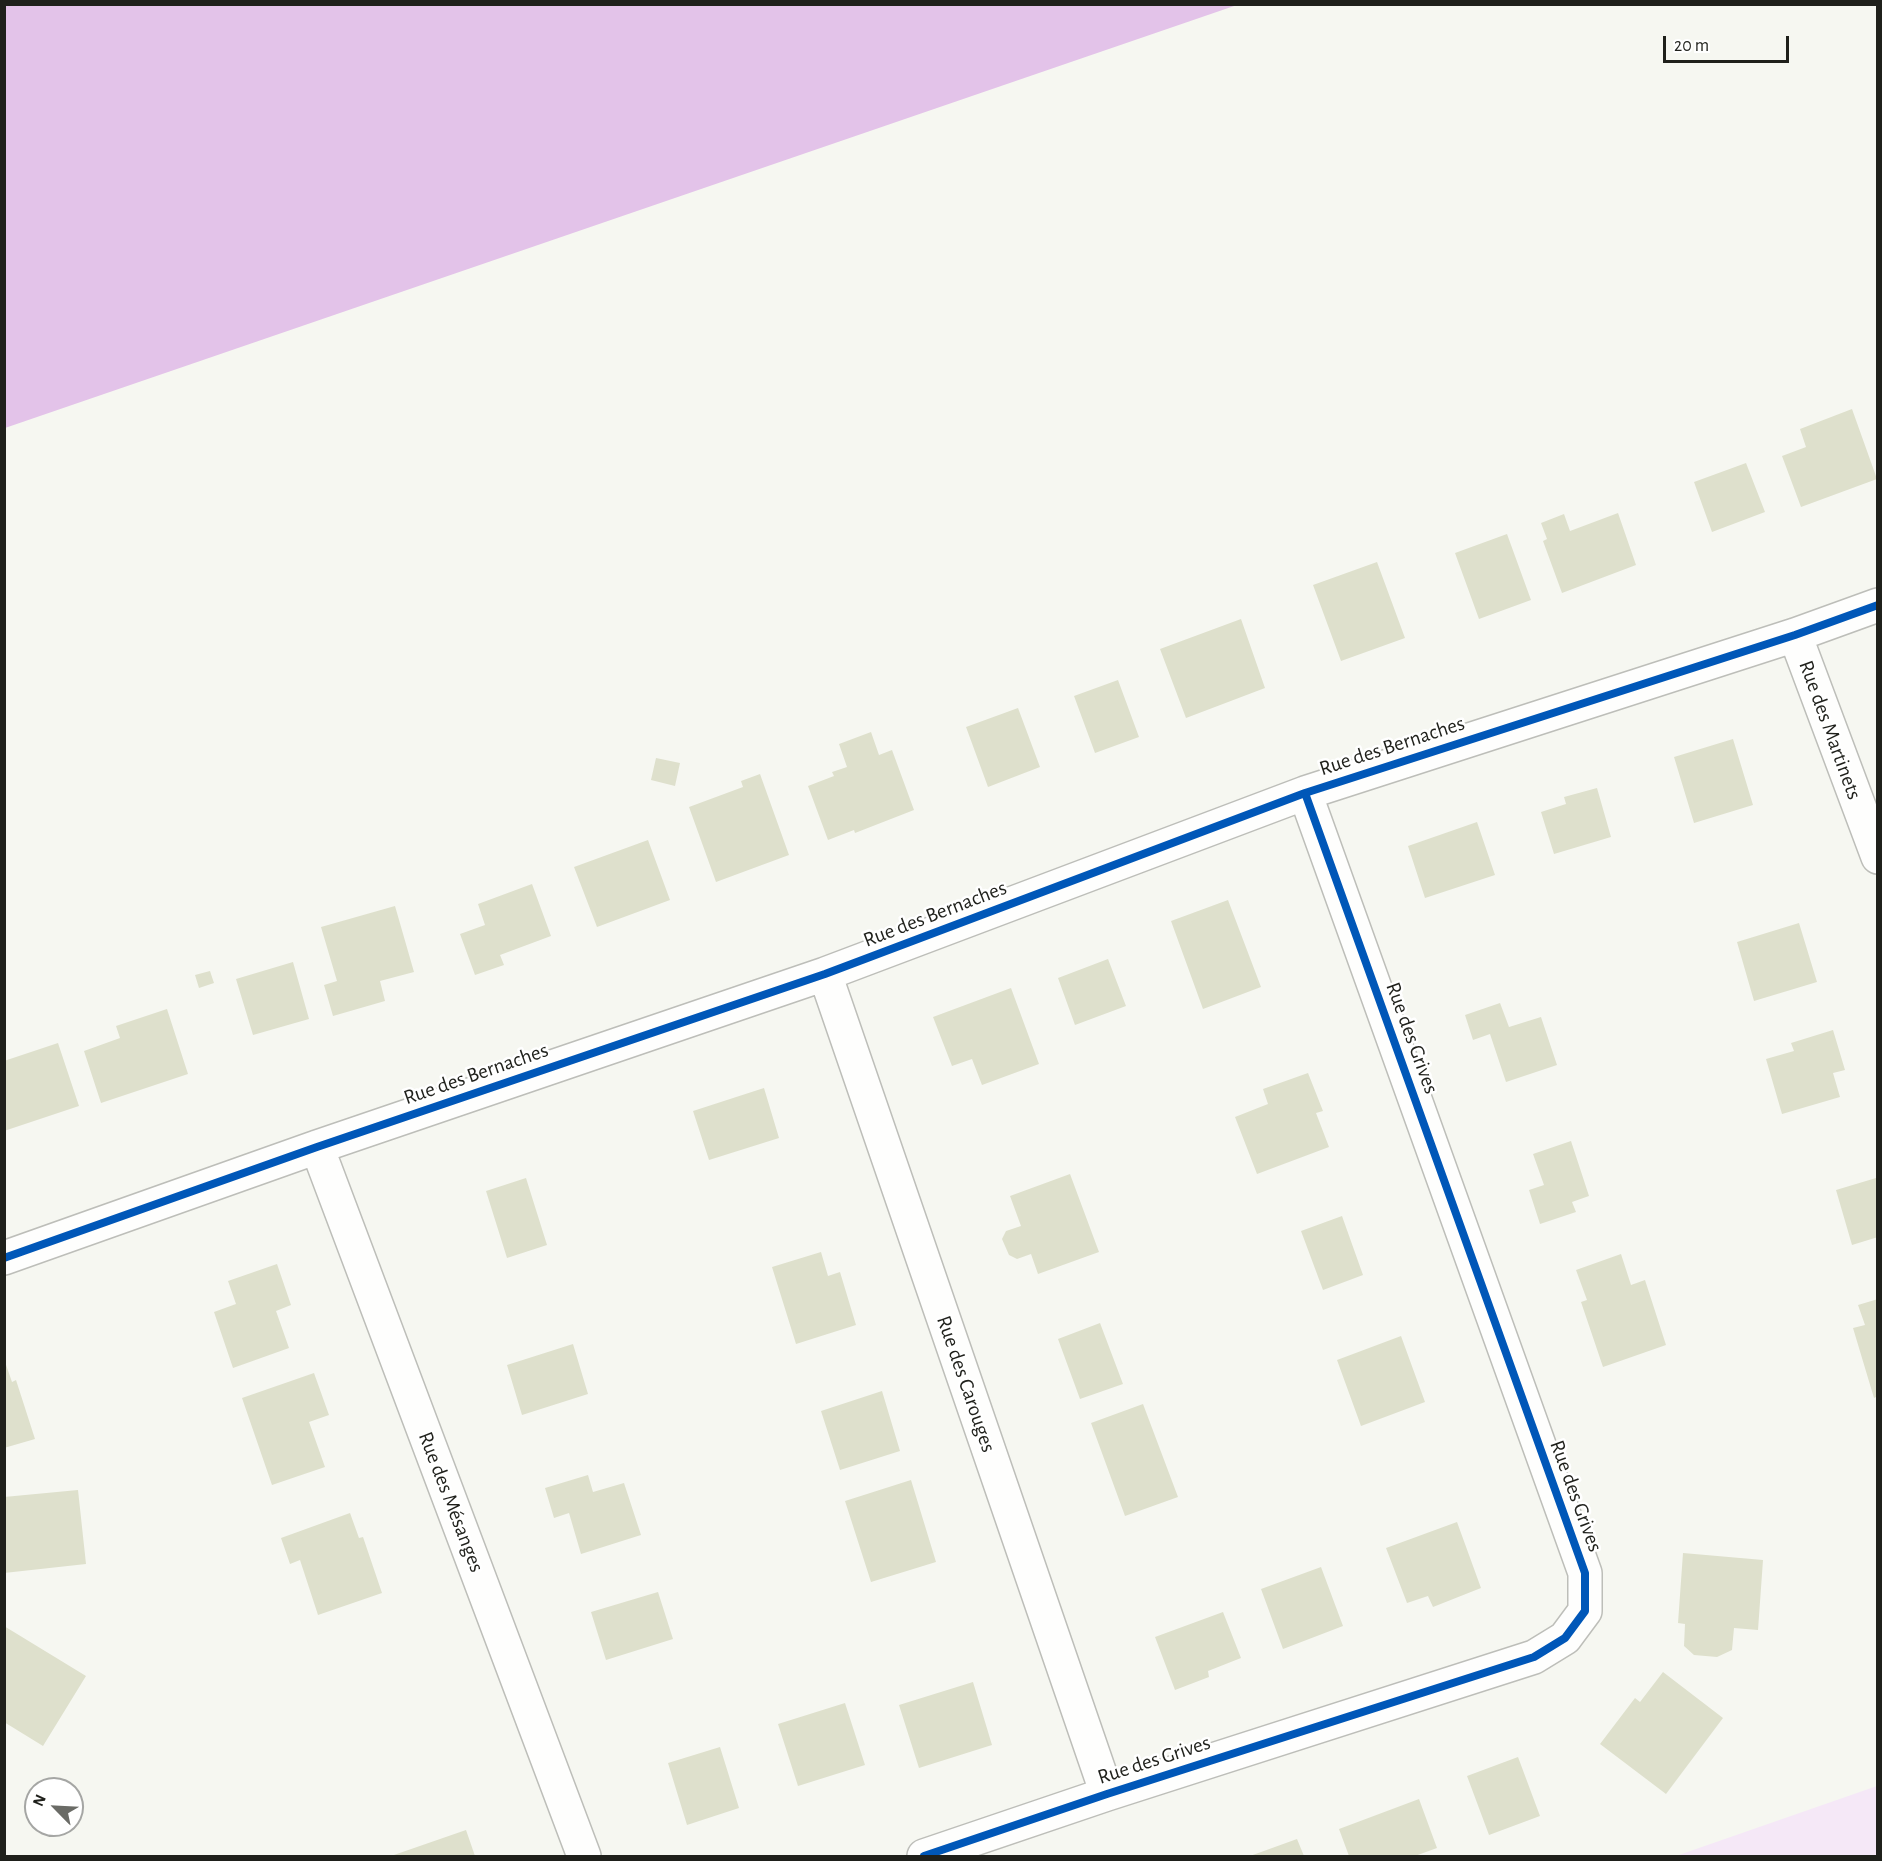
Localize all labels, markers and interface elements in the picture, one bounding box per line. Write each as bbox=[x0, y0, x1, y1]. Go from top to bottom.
scale bar bbox=[1666, 24, 1792, 62]
text: 20 m bbox=[1674, 37, 1709, 55]
street label: Rue des Martinets bbox=[1793, 657, 1867, 803]
street label: Rue des Bernaches bbox=[1316, 711, 1468, 781]
street label: Rue des Bernaches bbox=[860, 875, 1010, 953]
street label: Rue des Grives bbox=[1380, 979, 1444, 1097]
street label: Rue des Bernaches bbox=[400, 1037, 552, 1111]
street label: Rue des Carouges bbox=[931, 1312, 1001, 1456]
street label: Rue des Mésanges bbox=[413, 1428, 489, 1576]
street label: Rue des Grives bbox=[1544, 1437, 1608, 1555]
street label: Rue des Grives bbox=[1095, 1730, 1213, 1790]
north arrow bbox=[24, 1777, 84, 1837]
text: N bbox=[30, 1792, 49, 1809]

